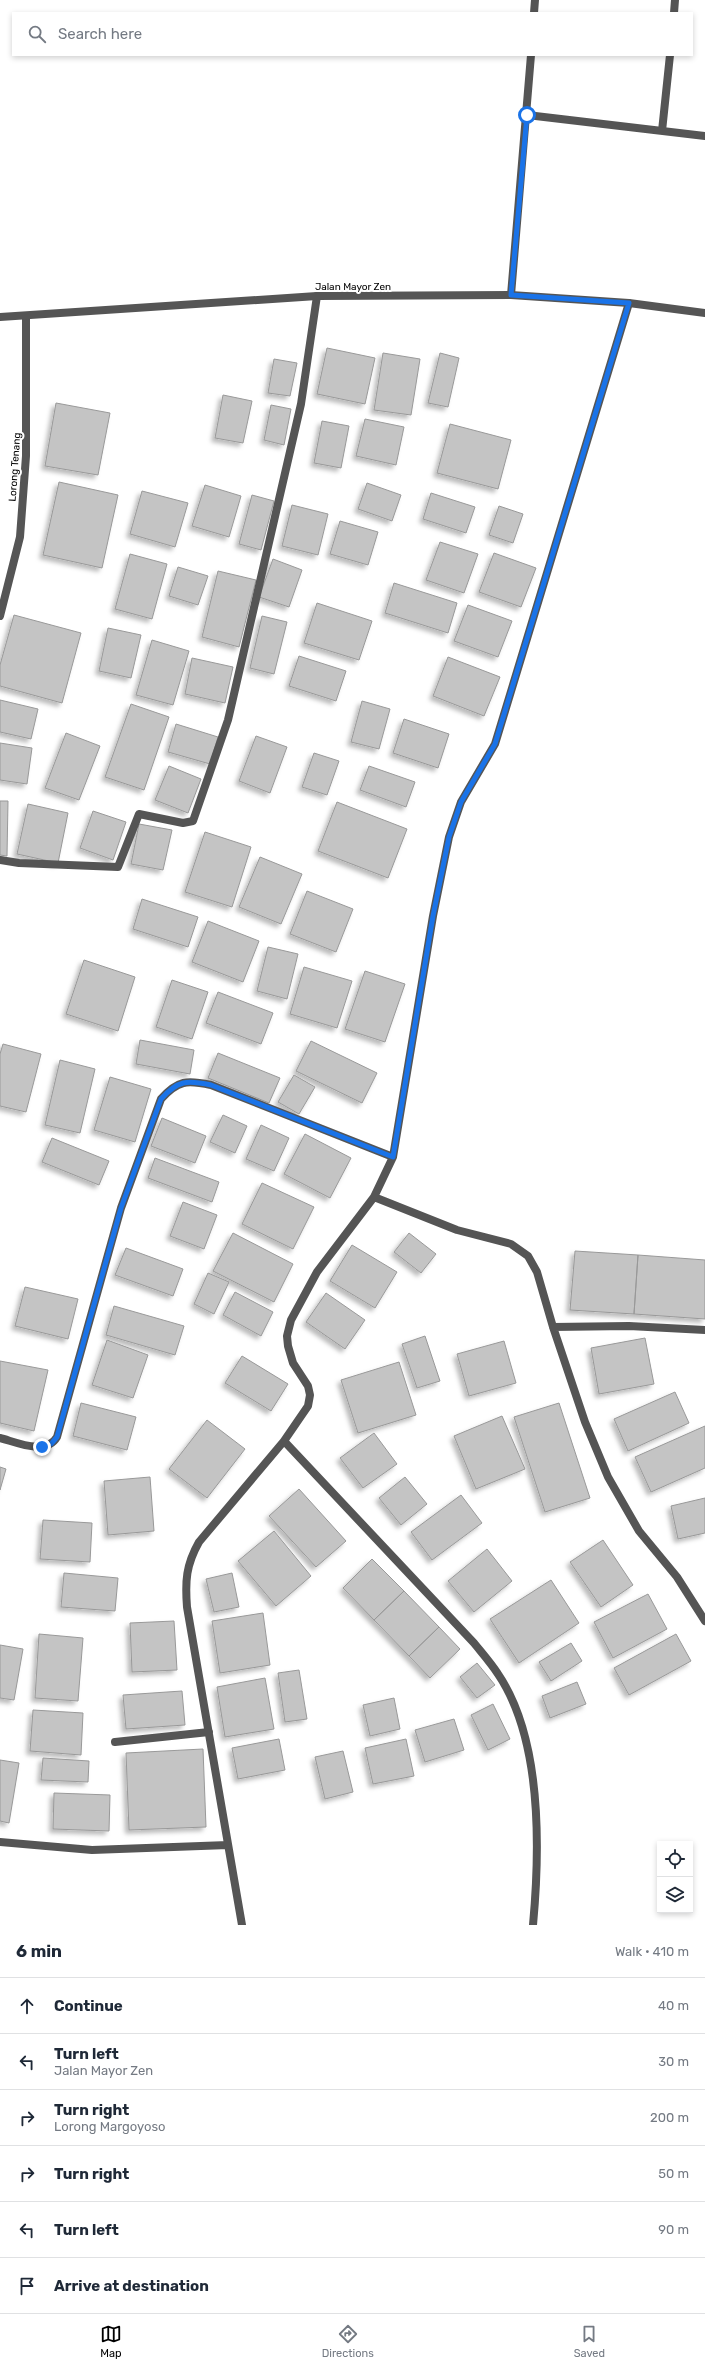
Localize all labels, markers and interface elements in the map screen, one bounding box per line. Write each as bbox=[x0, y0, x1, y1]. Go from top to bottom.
search box bbox=[12, 12, 693, 56]
icon: search bbox=[26, 23, 48, 45]
text: Search here bbox=[58, 25, 142, 43]
route start bbox=[518, 106, 536, 124]
street label: Jalan Mayor Zen bbox=[315, 281, 391, 293]
street label: Lorong Tenang bbox=[7, 432, 23, 502]
route end bbox=[33, 1438, 51, 1456]
map controls bbox=[657, 1841, 693, 1913]
button: locate bbox=[657, 1841, 693, 1877]
button: layers bbox=[657, 1877, 693, 1913]
text: 6 min bbox=[16, 1941, 62, 1961]
text: Walk · 410 m bbox=[615, 1944, 689, 1959]
icon: ahead bbox=[16, 1995, 38, 2017]
text: Continue bbox=[54, 1997, 123, 2015]
text: 40 m bbox=[658, 1998, 689, 2013]
text: Turn left bbox=[54, 2045, 119, 2063]
icon: left bbox=[16, 2051, 38, 2073]
text: 30 m bbox=[658, 2054, 689, 2069]
text: Jalan Mayor Zen bbox=[54, 2063, 153, 2078]
text: Turn right bbox=[54, 2101, 129, 2119]
icon: right bbox=[16, 2107, 38, 2129]
text: 200 m bbox=[650, 2110, 689, 2125]
text: Lorong Margoyoso bbox=[54, 2119, 166, 2134]
icon: right bbox=[16, 2163, 38, 2185]
text: Turn right bbox=[54, 2165, 129, 2183]
text: 50 m bbox=[658, 2166, 689, 2181]
icon: left bbox=[16, 2219, 38, 2241]
text: Turn left bbox=[54, 2221, 119, 2239]
text: 90 m bbox=[658, 2222, 689, 2237]
icon: arrive bbox=[16, 2275, 38, 2297]
text: Arrive at destination bbox=[54, 2277, 209, 2295]
tab: Map bbox=[100, 2323, 122, 2360]
tab: Directions bbox=[322, 2323, 374, 2360]
tab: Saved bbox=[574, 2323, 605, 2360]

